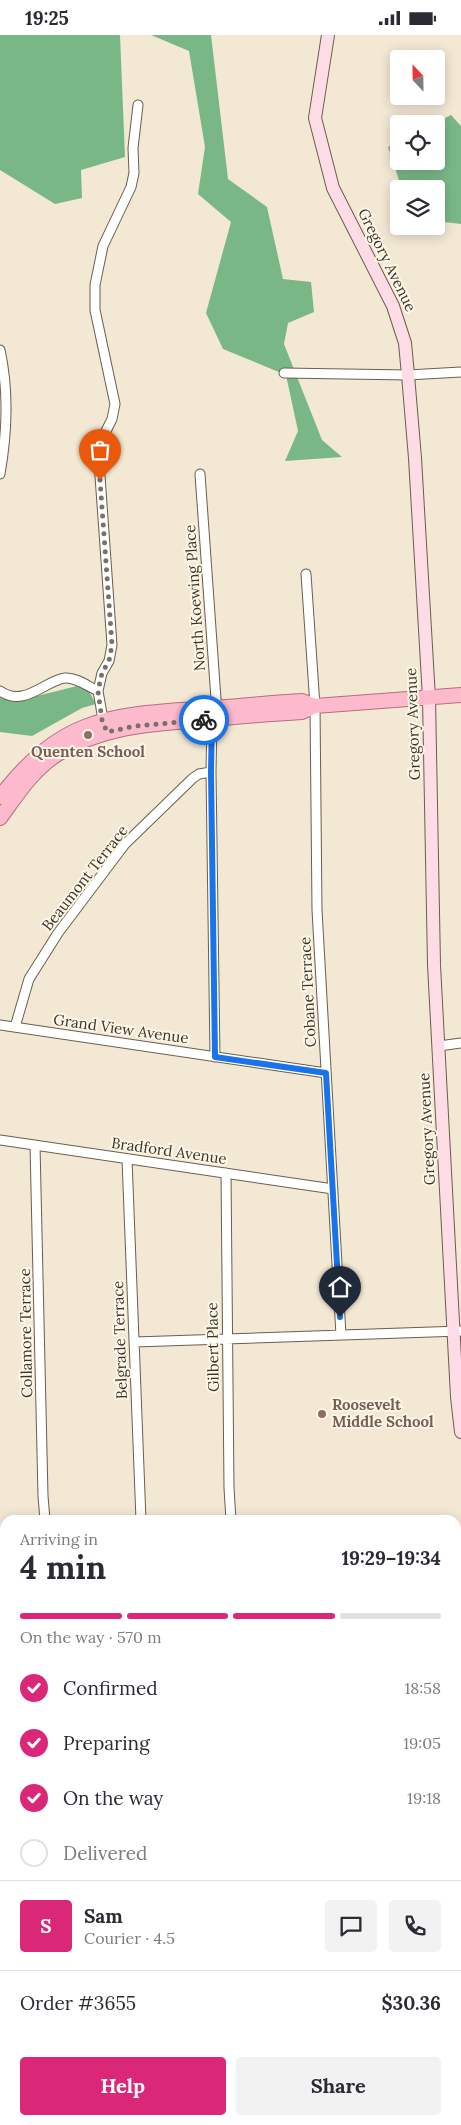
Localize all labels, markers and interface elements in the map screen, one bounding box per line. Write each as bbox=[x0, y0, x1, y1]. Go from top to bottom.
text: 19:25 bbox=[25, 6, 69, 30]
north arrow bbox=[390, 50, 445, 105]
map controls bbox=[390, 50, 445, 235]
button: locate bbox=[390, 115, 445, 170]
button: layers bbox=[390, 180, 445, 235]
street label: Gregory Avenue bbox=[354, 205, 421, 314]
pin bbox=[79, 429, 121, 480]
icon: bag bbox=[86, 436, 114, 464]
street label: North Koewing Place bbox=[180, 524, 209, 672]
street label: Gregory Avenue bbox=[401, 667, 424, 781]
courier bbox=[179, 695, 229, 745]
icon: bike bbox=[190, 706, 218, 734]
marker: Quenten School bbox=[82, 729, 94, 741]
place label: Quenten School bbox=[31, 742, 145, 761]
street label: Beaumont Terrace bbox=[38, 821, 132, 934]
street label: Cobane Terrace bbox=[295, 936, 320, 1048]
street label: Grand View Avenue bbox=[52, 1010, 190, 1047]
street label: Gregory Avenue bbox=[414, 1072, 439, 1186]
street label: Bradford Avenue bbox=[110, 1133, 228, 1168]
pin bbox=[319, 1266, 361, 1317]
street label: Collamore Terrace bbox=[15, 1268, 36, 1398]
icon: home bbox=[326, 1273, 354, 1301]
street label: Belgrade Terrace bbox=[108, 1280, 131, 1400]
street label: Gilbert Place bbox=[202, 1302, 223, 1392]
place label: Roosevelt Middle School bbox=[332, 1395, 434, 1431]
marker: Roosevelt Middle School bbox=[316, 1408, 328, 1420]
text: Arriving in bbox=[20, 1529, 98, 1549]
text: 19:29–19:34 bbox=[341, 1546, 441, 1570]
text: 4 min bbox=[20, 1547, 106, 1588]
text: On the way · 570 m bbox=[20, 1627, 161, 1647]
icon: check bbox=[20, 1674, 48, 1702]
text: Confirmed bbox=[63, 1676, 158, 1700]
text: 18:58 bbox=[404, 1678, 441, 1698]
icon: check bbox=[20, 1729, 48, 1757]
text: Preparing bbox=[63, 1731, 150, 1755]
text: 19:05 bbox=[403, 1733, 441, 1753]
icon: check bbox=[20, 1784, 48, 1812]
text: On the way bbox=[63, 1786, 163, 1810]
text: 19:18 bbox=[407, 1788, 441, 1808]
text: Delivered bbox=[63, 1841, 147, 1865]
button: chat bbox=[325, 1900, 377, 1952]
button: phone bbox=[389, 1900, 441, 1952]
text: Sam bbox=[84, 1904, 123, 1928]
text: S bbox=[40, 1914, 52, 1938]
text: Courier · 4.5 bbox=[84, 1928, 175, 1948]
text: Order #3655 bbox=[20, 1991, 136, 2015]
text: $30.36 bbox=[381, 1991, 441, 2015]
button: Help bbox=[20, 2057, 226, 2115]
button: Share bbox=[236, 2057, 441, 2115]

